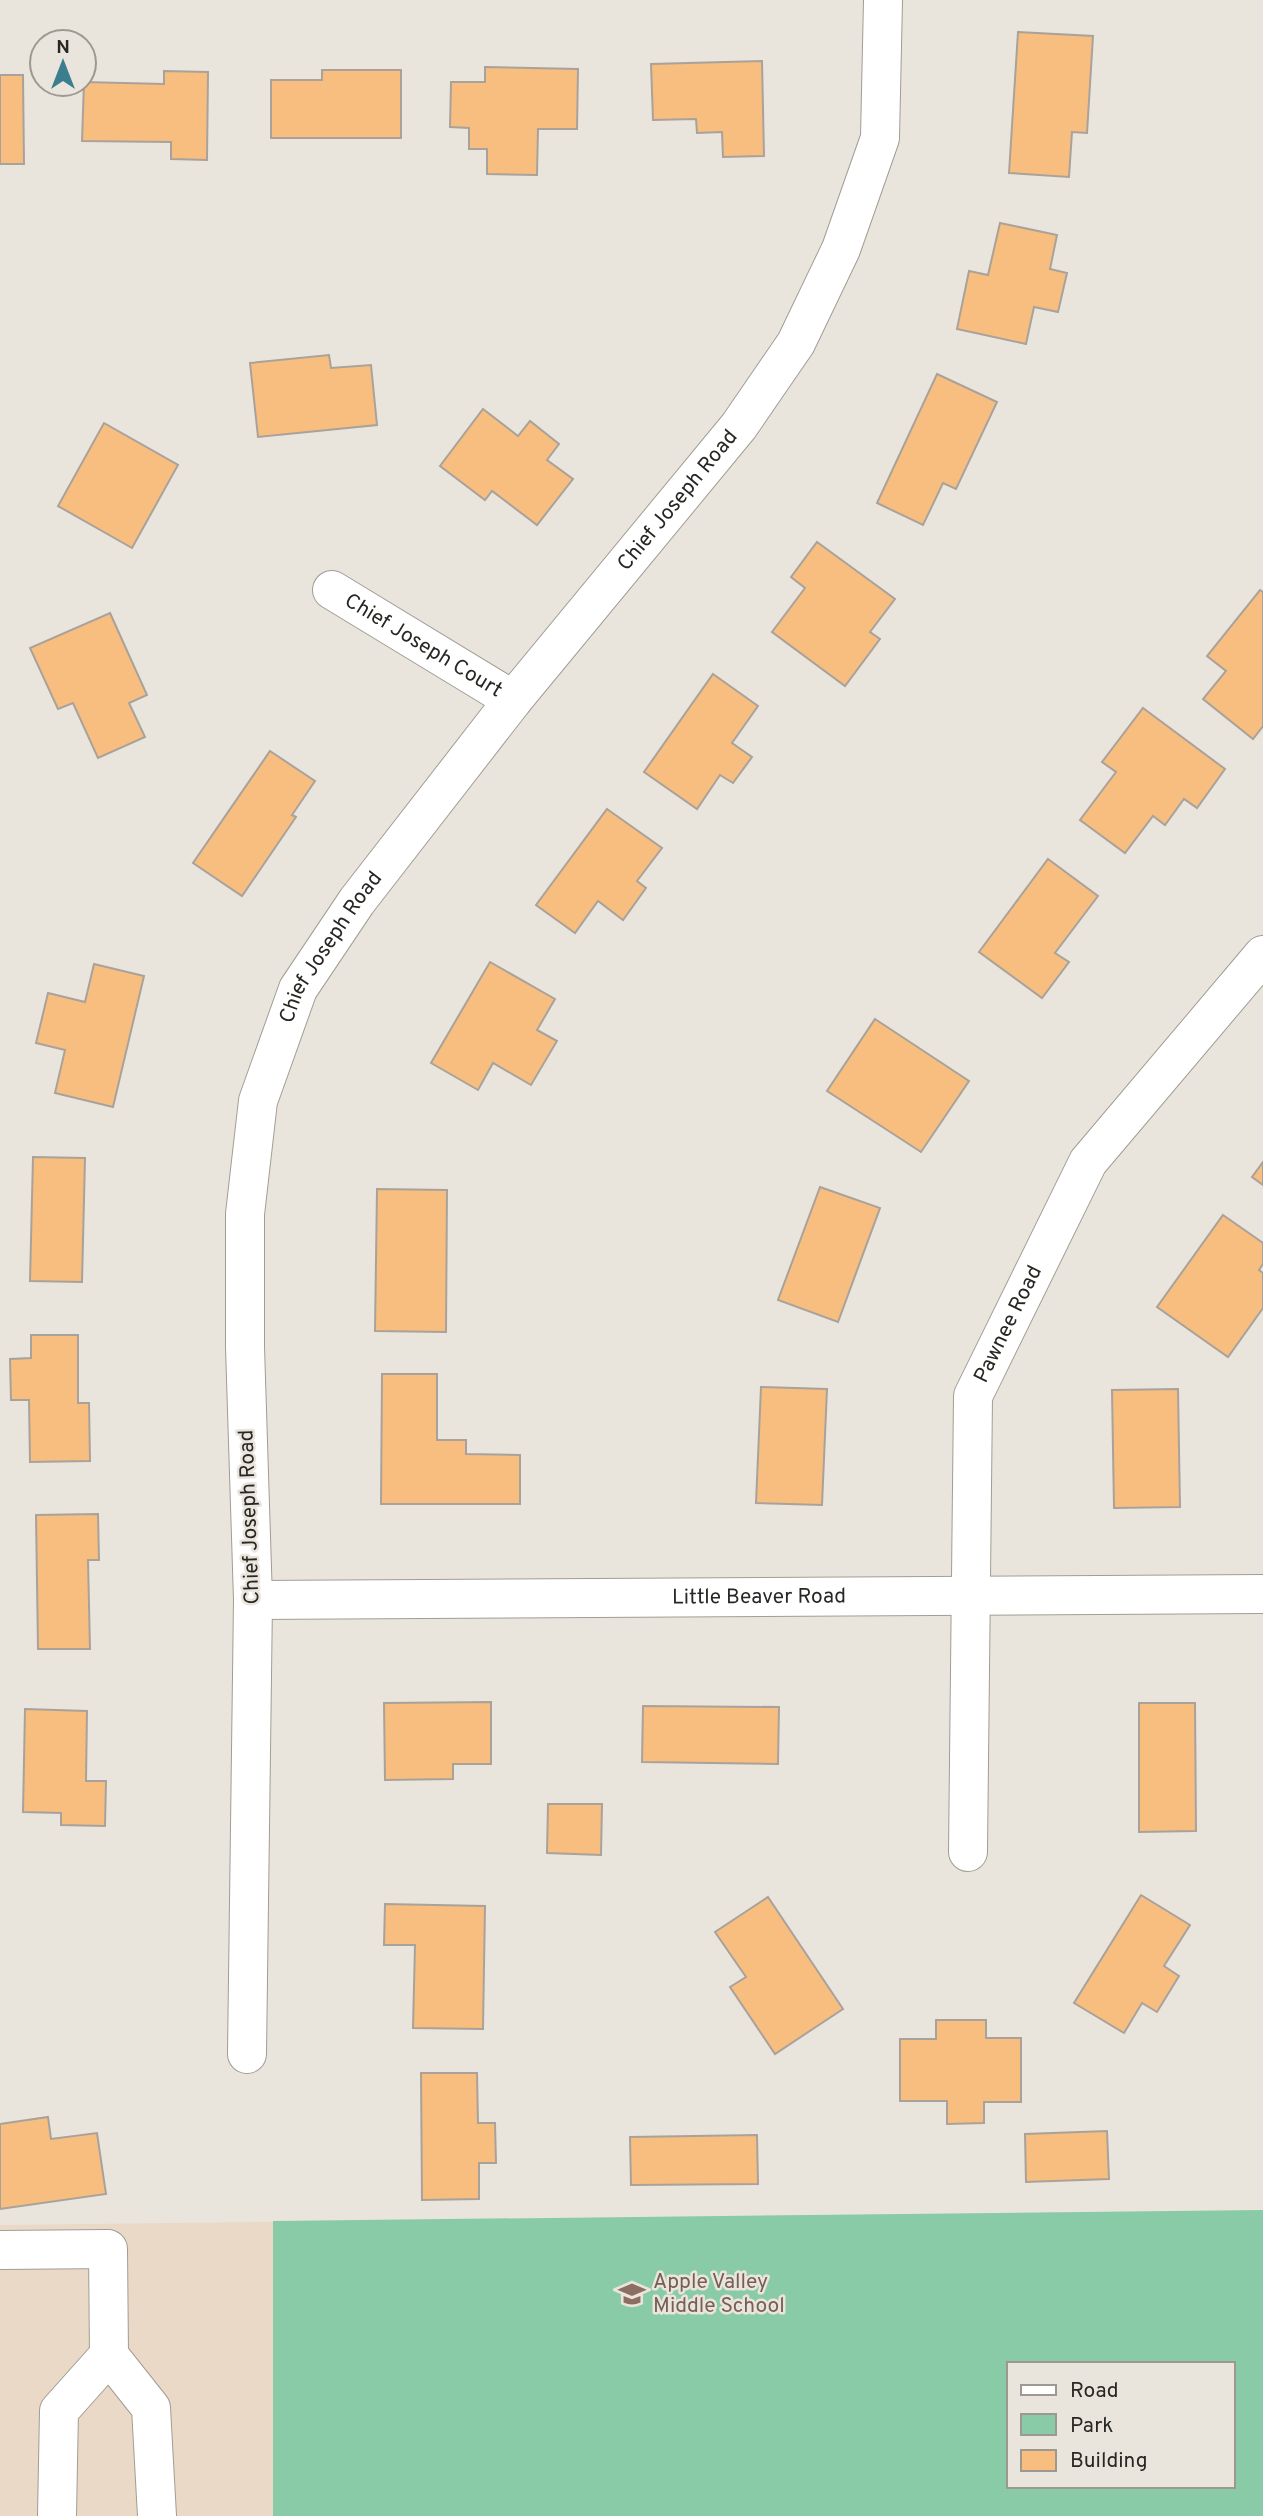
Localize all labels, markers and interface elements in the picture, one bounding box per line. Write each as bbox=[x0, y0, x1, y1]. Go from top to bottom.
north arrow bbox=[28, 28, 98, 98]
text: N bbox=[56, 36, 70, 60]
street label: Chief Joseph Road bbox=[612, 424, 744, 576]
street label: Chief Joseph Court bbox=[339, 587, 507, 704]
street label: Chief Joseph Road bbox=[273, 866, 388, 1027]
street label: Pawnee Road bbox=[968, 1261, 1048, 1387]
street label: Chief Joseph Road bbox=[233, 1429, 267, 1605]
street label: Little Beaver Road bbox=[672, 1583, 846, 1611]
place label: Apple Valley Middle School bbox=[653, 2269, 785, 2320]
school or university icon: Apple Valley Middle School bbox=[617, 2279, 647, 2309]
legend bbox=[1007, 2362, 1235, 2488]
text: Road bbox=[1070, 2378, 1119, 2405]
text: Park bbox=[1070, 2413, 1113, 2440]
text: Building bbox=[1070, 2448, 1148, 2475]

